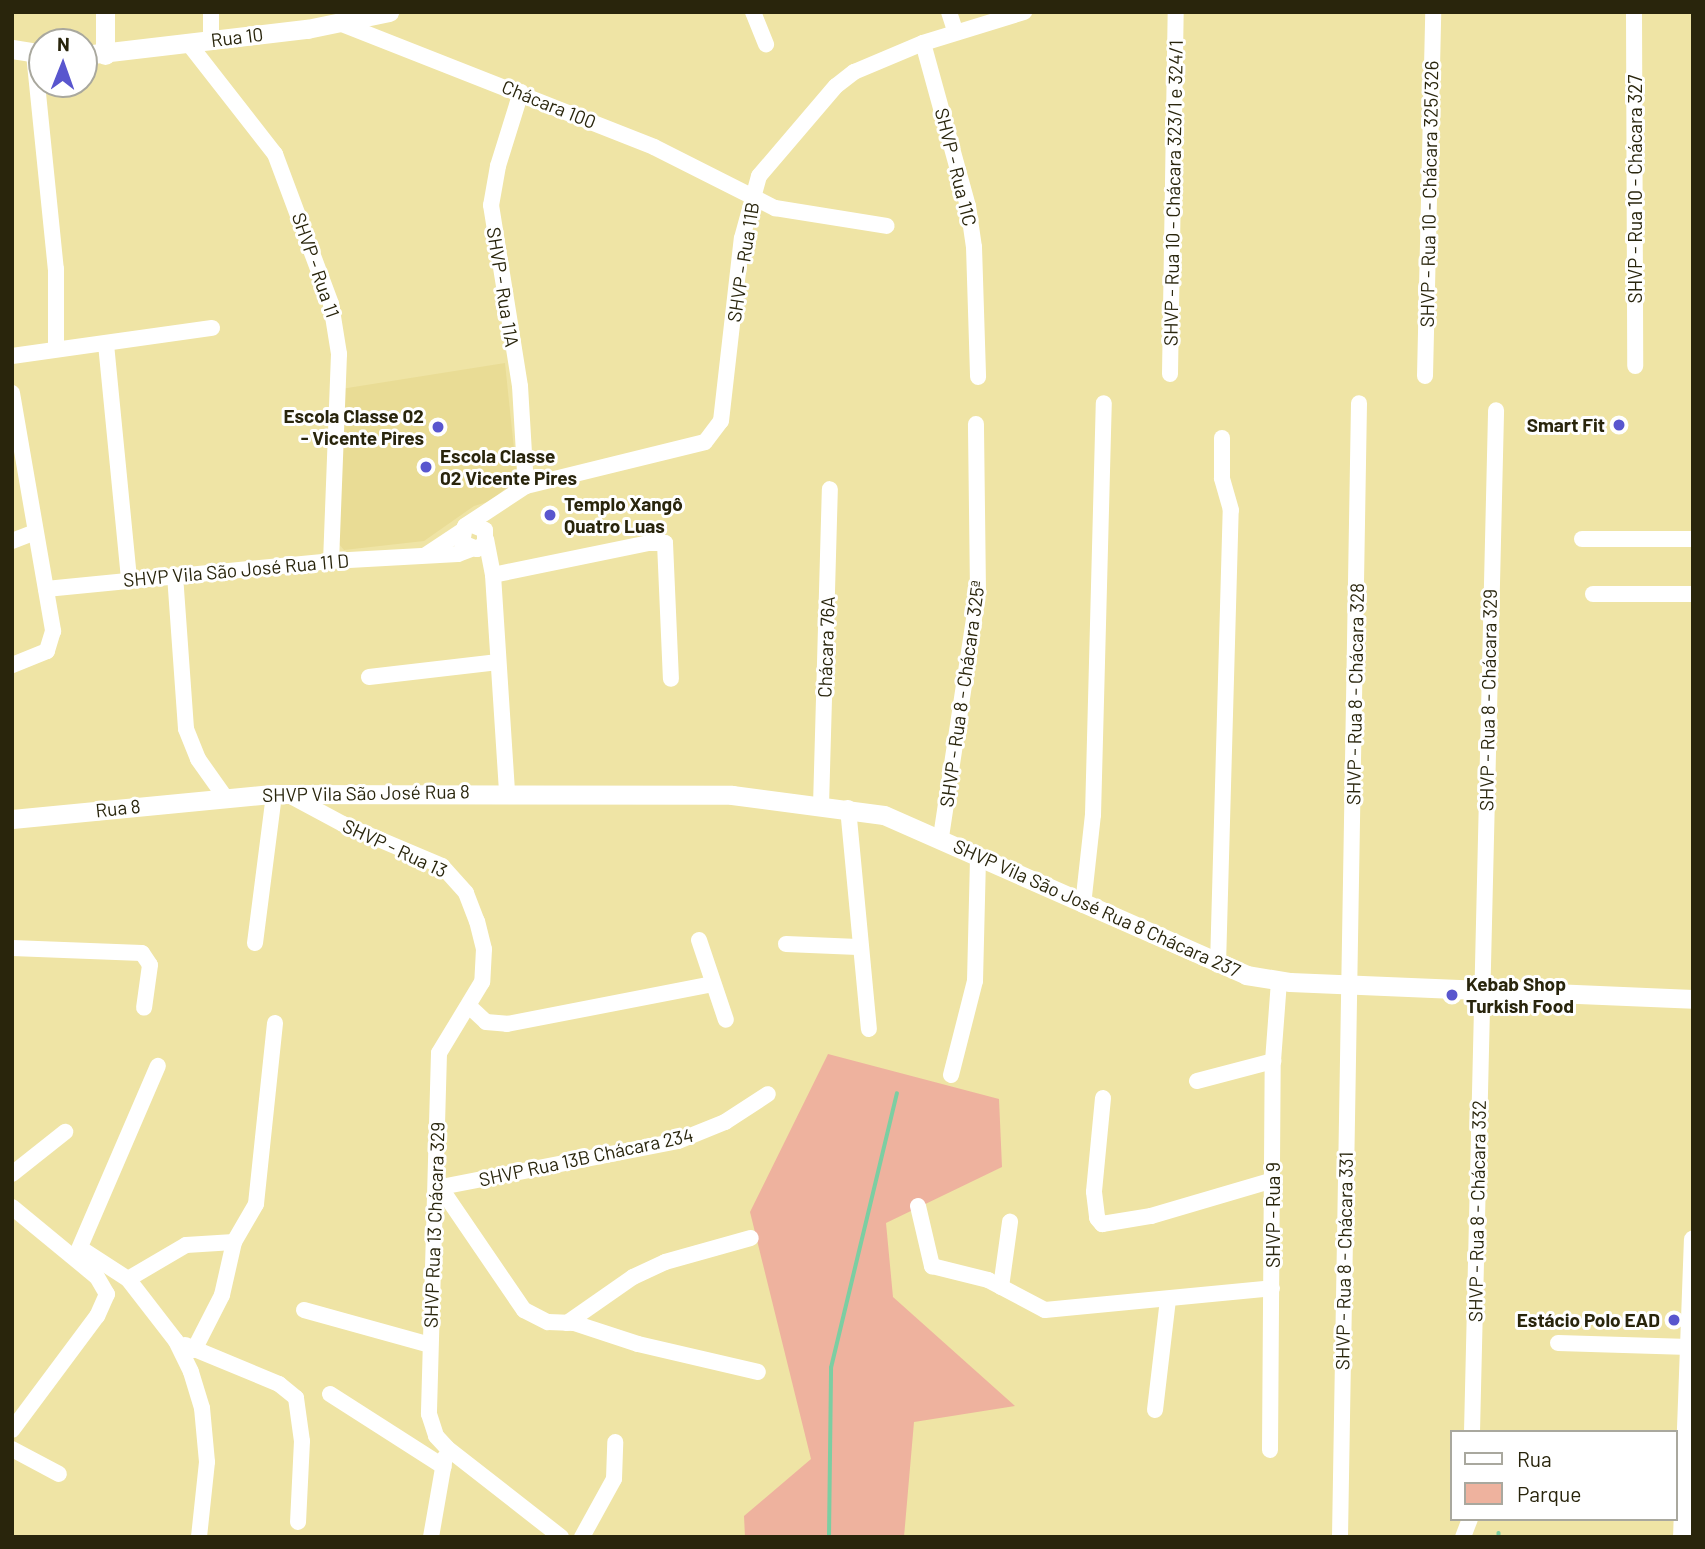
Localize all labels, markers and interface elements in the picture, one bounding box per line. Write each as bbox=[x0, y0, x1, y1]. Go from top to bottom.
street label: Rua 10 bbox=[209, 22, 265, 52]
north arrow bbox=[28, 28, 98, 98]
text: N bbox=[57, 32, 70, 55]
street label: SHVP - Rua 10 - Chácara 323/1 e 324/1 bbox=[1159, 40, 1187, 346]
street label: SHVP - Rua 10 - Chácara 325/326 bbox=[1415, 60, 1443, 328]
street label: Chácara 100 bbox=[499, 75, 599, 133]
street label: SHVP - Rua 10 - Chácara 327 bbox=[1624, 75, 1646, 303]
street label: SHVP - Rua 11C bbox=[930, 106, 982, 228]
street label: SHVP - Rua 11B bbox=[722, 200, 764, 324]
street label: SHVP - Rua 11 bbox=[287, 210, 345, 320]
street label: SHVP - Rua 11A bbox=[482, 225, 524, 349]
place label: Escola Classe 02 - Vicente Pires bbox=[283, 405, 424, 449]
place label: Smart Fit bbox=[1527, 414, 1605, 436]
marker: Smart Fit bbox=[1611, 417, 1627, 433]
marker: Escola Classe 02 - Vicente Pires bbox=[430, 419, 446, 435]
place label: Escola Classe 02 Vicente Pires bbox=[440, 445, 577, 489]
marker: Escola Classe 02 Vicente Pires bbox=[418, 459, 434, 475]
place label: Templo Xangô Quatro Luas bbox=[564, 493, 683, 537]
marker: Templo Xangô Quatro Luas bbox=[542, 507, 558, 523]
street label: SHVP Vila São José Rua 11 D bbox=[122, 549, 350, 591]
street label: SHVP - Rua 8 - Chácara 325ª bbox=[935, 579, 989, 809]
street label: SHVP - Rua 8 - Chácara 328 bbox=[1342, 583, 1368, 805]
street label: SHVP - Rua 8 - Chácara 329 bbox=[1475, 589, 1501, 811]
street label: Chácara 76A bbox=[813, 596, 839, 698]
street label: SHVP Vila São José Rua 8 bbox=[262, 780, 470, 806]
street label: Rua 8 bbox=[94, 794, 142, 822]
street label: SHVP - Rua 13 bbox=[339, 814, 451, 882]
street label: SHVP Vila São José Rua 8 Chácara 237 bbox=[950, 834, 1244, 982]
place label: Kebab Shop Turkish Food bbox=[1466, 973, 1574, 1017]
marker: Kebab Shop Turkish Food bbox=[1444, 987, 1460, 1003]
street label: SHVP - Rua 8 - Chácara 332 bbox=[1464, 1100, 1490, 1322]
street label: SHVP Rua 13 Chácara 329 bbox=[419, 1122, 449, 1328]
street label: SHVP Rua 13B Chácara 234 bbox=[477, 1123, 695, 1191]
street label: SHVP - Rua 8 - Chácara 331 bbox=[1331, 1152, 1357, 1370]
street label: SHVP - Rua 9 bbox=[1262, 1162, 1284, 1268]
place label: Estácio Polo EAD bbox=[1517, 1309, 1660, 1331]
marker: Estácio Polo EAD bbox=[1666, 1312, 1682, 1328]
legend bbox=[1450, 1430, 1677, 1521]
text: Rua bbox=[1517, 1446, 1552, 1471]
text: Parque bbox=[1517, 1481, 1582, 1506]

